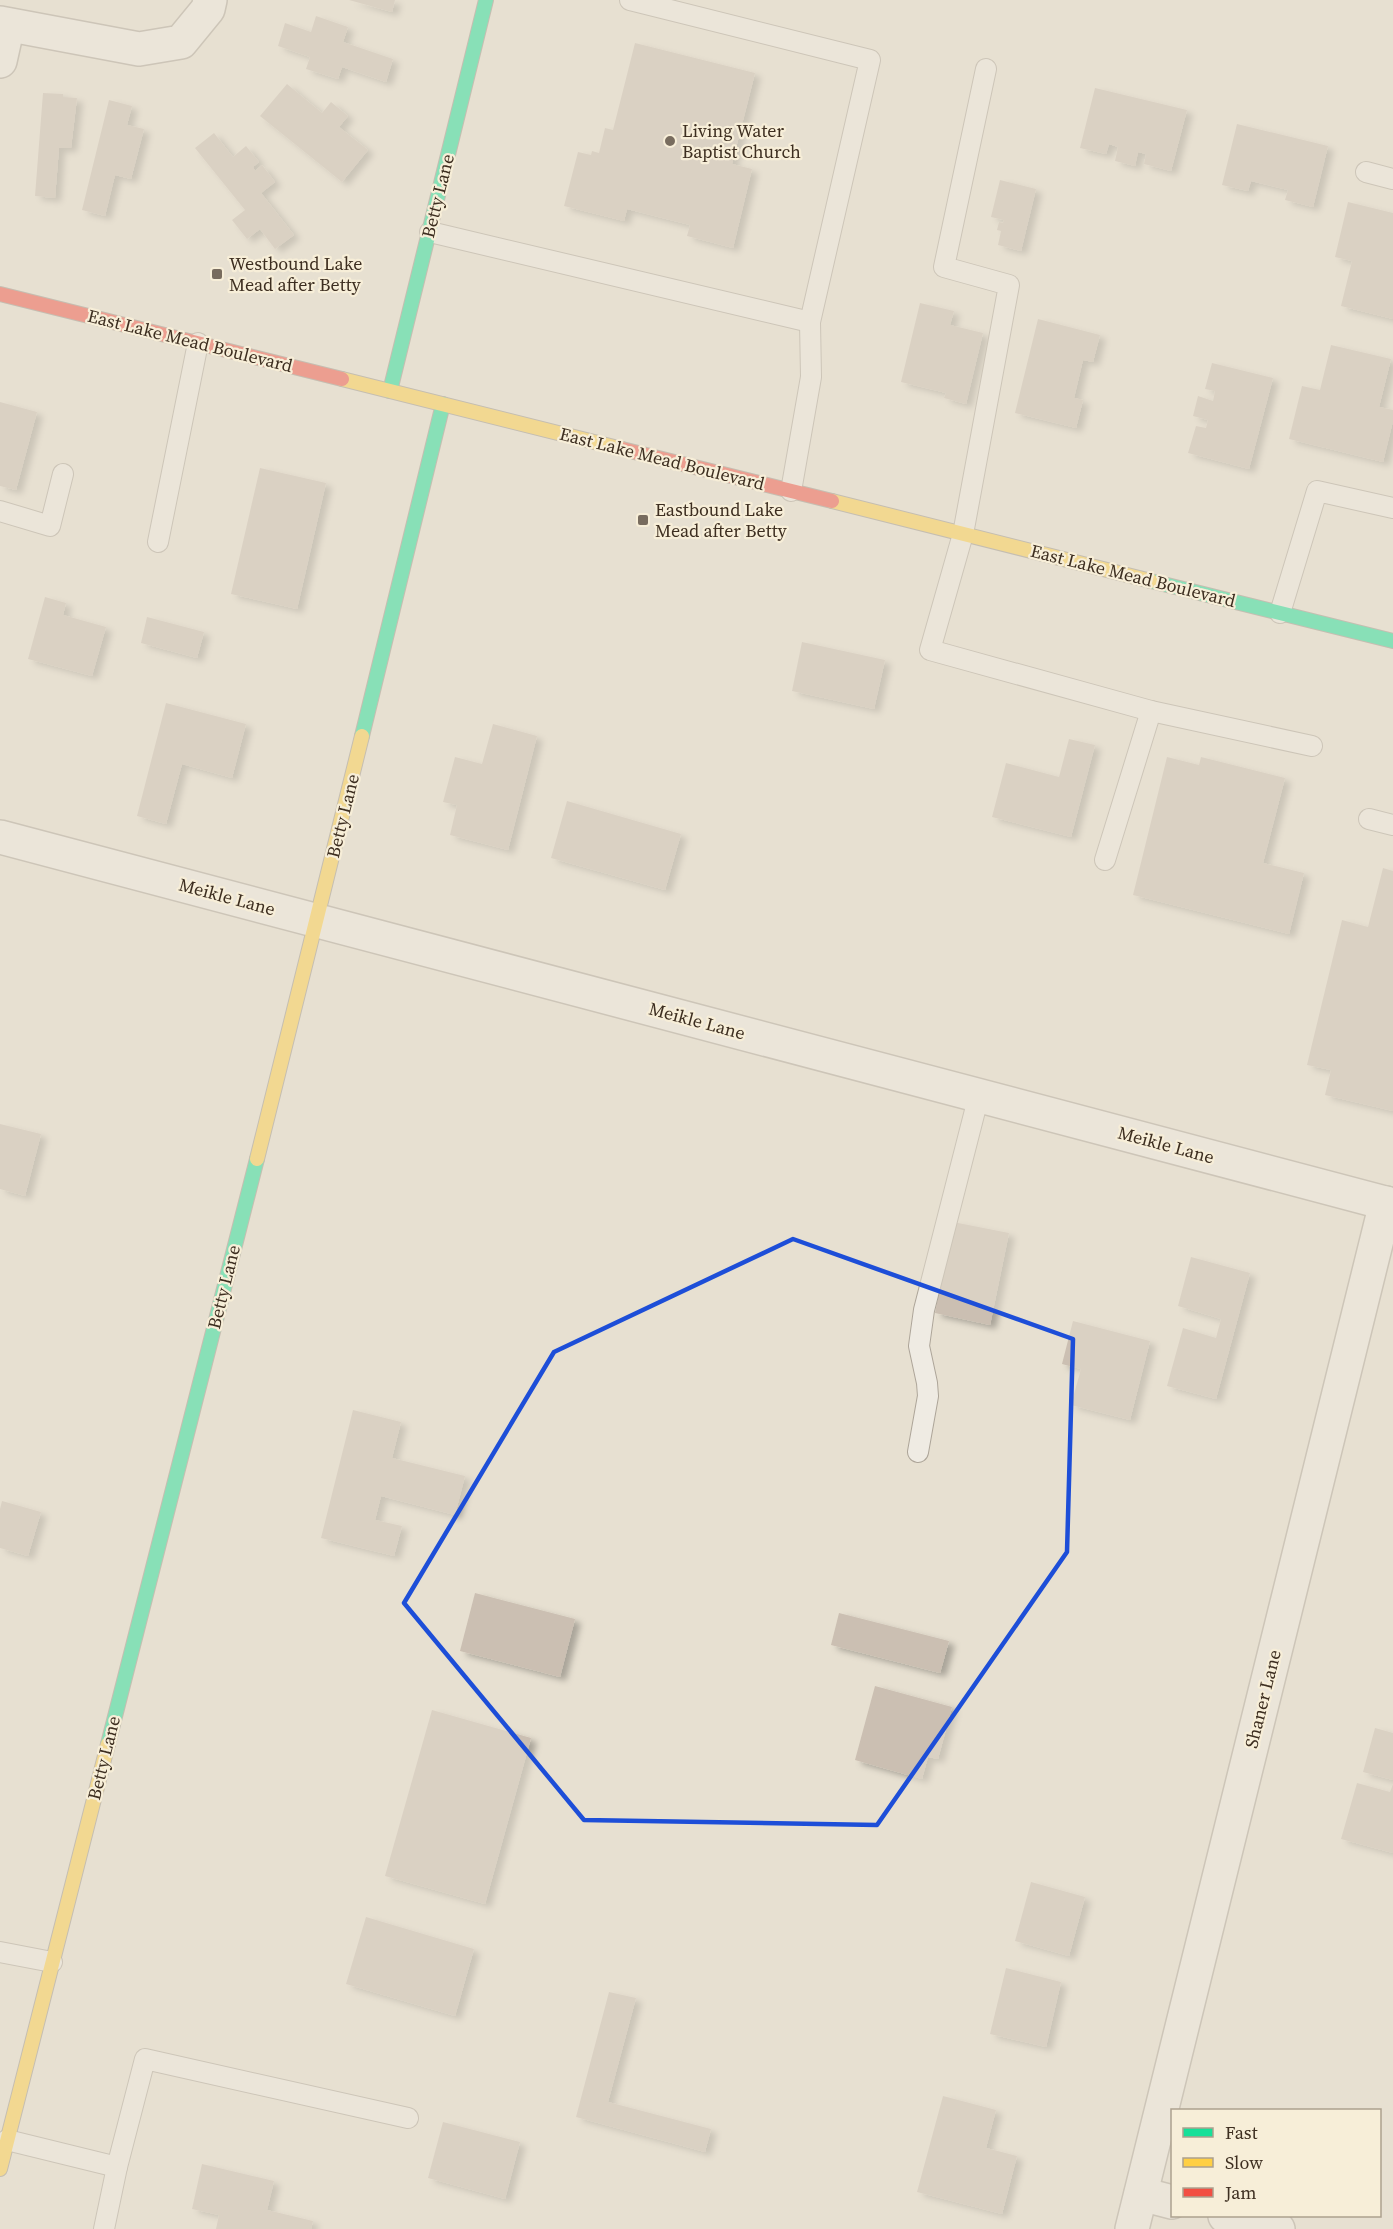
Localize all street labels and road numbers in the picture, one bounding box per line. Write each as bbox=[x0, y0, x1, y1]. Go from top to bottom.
street label: Betty Lane bbox=[415, 151, 460, 240]
street label: East Lake Mead Boulevard bbox=[85, 303, 295, 378]
street label: East Lake Mead Boulevard bbox=[557, 421, 767, 496]
street label: East Lake Mead Boulevard bbox=[1028, 538, 1238, 613]
street label: Betty Lane bbox=[320, 771, 365, 860]
street label: Meikle Lane bbox=[176, 872, 278, 921]
street label: Meikle Lane bbox=[646, 996, 748, 1045]
street label: Meikle Lane bbox=[1115, 1120, 1217, 1169]
street label: Betty Lane bbox=[201, 1242, 246, 1331]
street label: Shaner Lane bbox=[1238, 1647, 1287, 1751]
street label: Betty Lane bbox=[81, 1713, 126, 1802]

